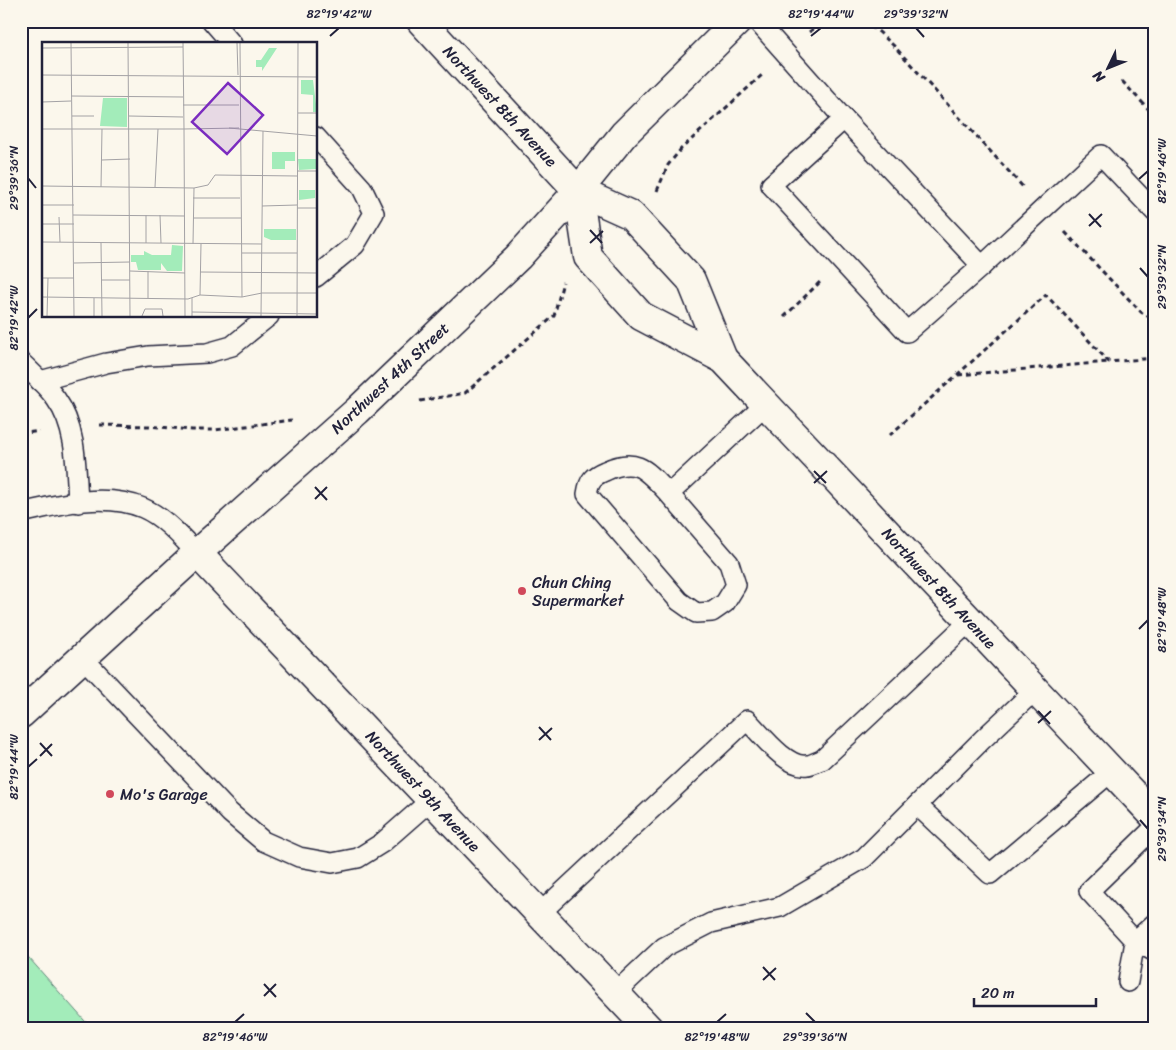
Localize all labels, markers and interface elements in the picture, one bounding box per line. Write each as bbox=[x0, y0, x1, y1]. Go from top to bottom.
text: 82°19'42"W bbox=[307, 3, 372, 25]
text: 82°19'44"W bbox=[788, 3, 854, 25]
text: 29°39'32"N bbox=[884, 3, 949, 25]
street label: Northwest 8th Avenue bbox=[435, 38, 565, 174]
inset map bbox=[42, 42, 318, 318]
north arrow bbox=[1084, 42, 1134, 92]
text: N bbox=[1086, 64, 1112, 89]
text: 82°19'46"W bbox=[1151, 138, 1173, 203]
text: 29°39'36"N bbox=[3, 145, 25, 210]
text: 29°39'32"N bbox=[1151, 244, 1173, 309]
text: 82°19'42"W bbox=[3, 285, 25, 350]
street label: Northwest 4th Street bbox=[324, 315, 456, 441]
street label: Northwest 8th Avenue bbox=[874, 520, 1004, 656]
place label: Chun Ching Supermarket bbox=[532, 568, 624, 615]
marker: Chun Ching Supermarket bbox=[516, 585, 528, 597]
text: 82°19'48"W bbox=[1151, 587, 1173, 653]
street label: Northwest 9th Avenue bbox=[358, 723, 488, 859]
text: 82°19'44"W bbox=[3, 734, 25, 800]
place label: Mo's Garage bbox=[120, 780, 208, 809]
marker: Mo's Garage bbox=[104, 788, 116, 800]
text: 29°39'34"N bbox=[1151, 796, 1173, 862]
scale bar bbox=[974, 975, 1096, 1007]
text: 20 m bbox=[981, 980, 1015, 1006]
text: 82°19'46"W bbox=[203, 1026, 268, 1048]
text: 82°19'48"W bbox=[684, 1026, 750, 1048]
text: 29°39'36"N bbox=[783, 1026, 848, 1048]

